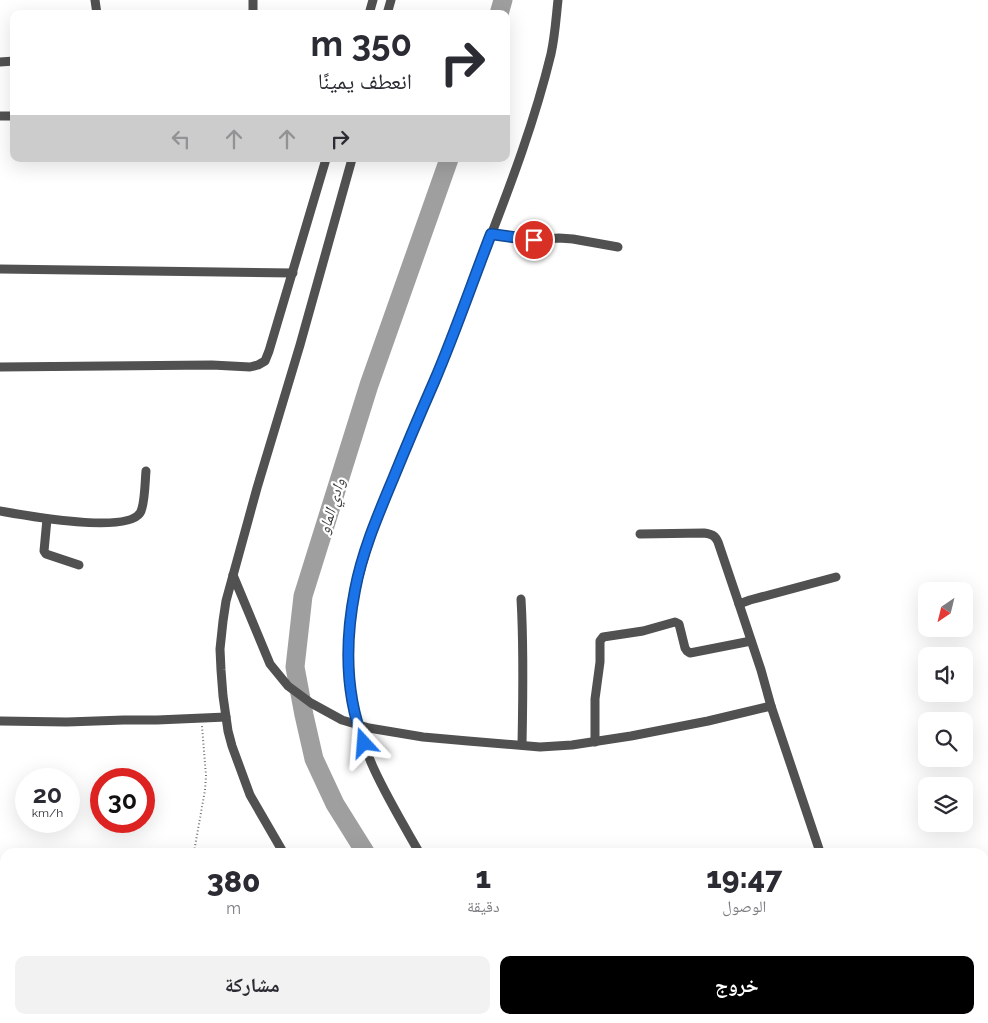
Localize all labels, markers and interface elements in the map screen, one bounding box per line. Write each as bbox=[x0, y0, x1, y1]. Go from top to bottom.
text: 350 m bbox=[311, 23, 412, 64]
icon: right bbox=[430, 30, 495, 95]
text: انعطف يمينًا bbox=[318, 68, 412, 94]
icon: left bbox=[167, 125, 195, 153]
icon: ahead bbox=[220, 125, 248, 153]
icon: ahead bbox=[273, 125, 301, 153]
icon: right bbox=[326, 125, 354, 153]
pin bbox=[513, 219, 555, 261]
icon: arrive bbox=[520, 226, 548, 254]
water label: وادي الماو bbox=[314, 476, 352, 538]
north arrow bbox=[918, 582, 972, 638]
map controls bbox=[918, 582, 973, 832]
button: sound bbox=[918, 647, 973, 702]
button: search bbox=[918, 712, 973, 767]
position arrow bbox=[337, 716, 389, 768]
speed limit sign: 30 bbox=[90, 768, 155, 833]
button: layers bbox=[918, 777, 973, 832]
text: 20 bbox=[33, 779, 62, 809]
text: km/h bbox=[32, 806, 63, 820]
text: 1 bbox=[476, 860, 491, 895]
text: 19:47 bbox=[706, 860, 782, 895]
text: 380 bbox=[207, 864, 260, 899]
text: دقيقة bbox=[467, 897, 500, 916]
text: الوصول bbox=[722, 897, 766, 916]
text: m bbox=[226, 899, 241, 918]
button: مشاركة bbox=[15, 956, 490, 1014]
button: خروج bbox=[500, 956, 974, 1014]

